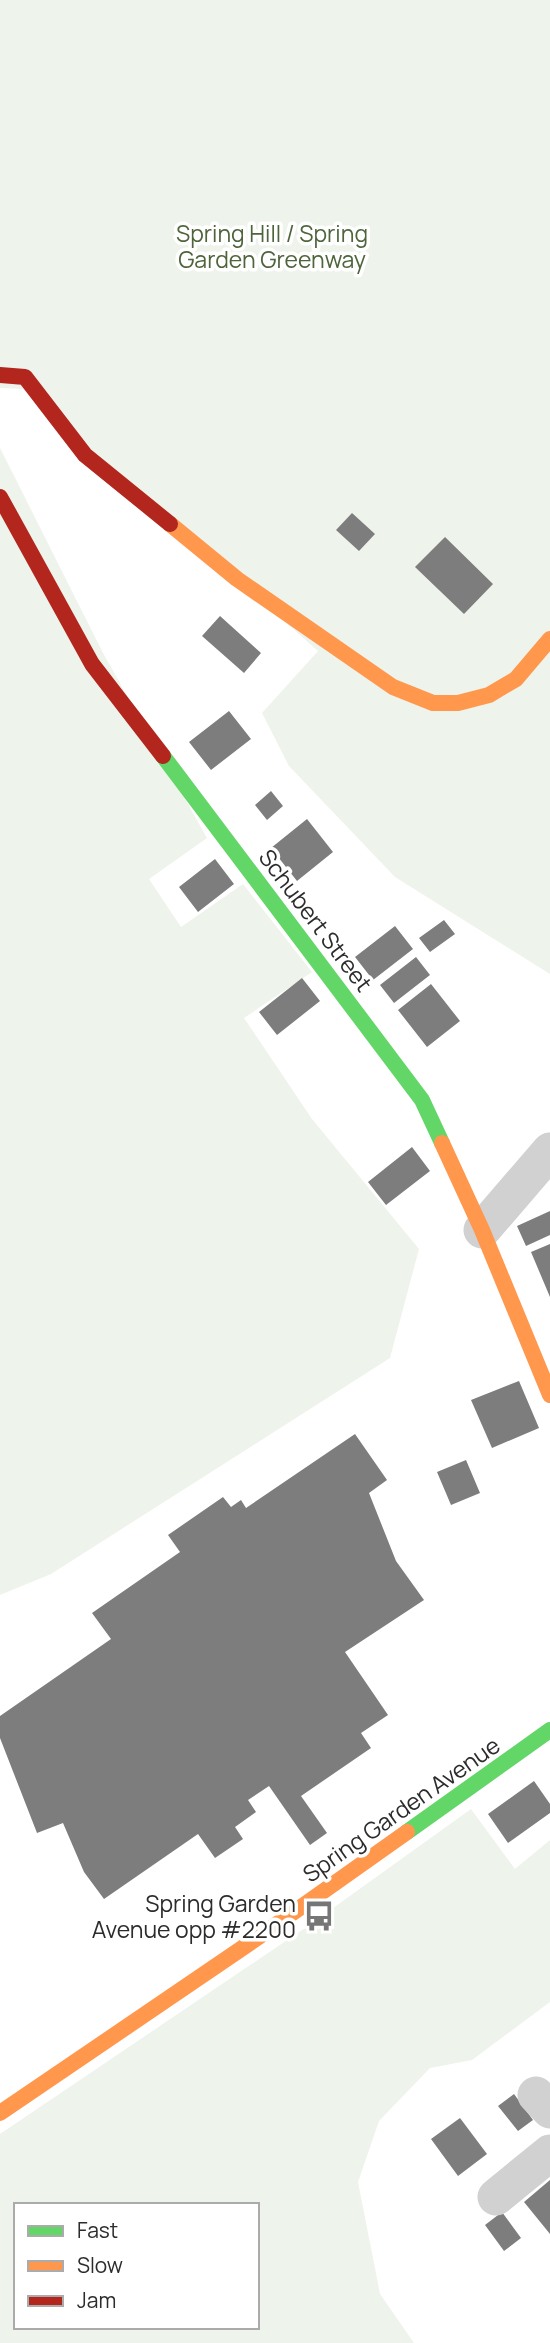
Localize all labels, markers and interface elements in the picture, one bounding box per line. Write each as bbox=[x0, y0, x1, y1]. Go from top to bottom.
park label: Spring Hill / Spring Garden Greenway bbox=[176, 217, 368, 275]
street label: Schubert Street bbox=[252, 842, 380, 998]
street label: Spring Garden Avenue bbox=[296, 1729, 506, 1889]
place label: Spring Garden Avenue opp #2200 bbox=[92, 1887, 296, 1945]
bus stop icon: Spring Garden Avenue opp #2200 bbox=[302, 1899, 336, 1933]
legend bbox=[14, 2203, 259, 2329]
text: Fast bbox=[77, 2216, 118, 2244]
text: Slow bbox=[77, 2251, 123, 2279]
text: Jam bbox=[77, 2286, 116, 2314]

